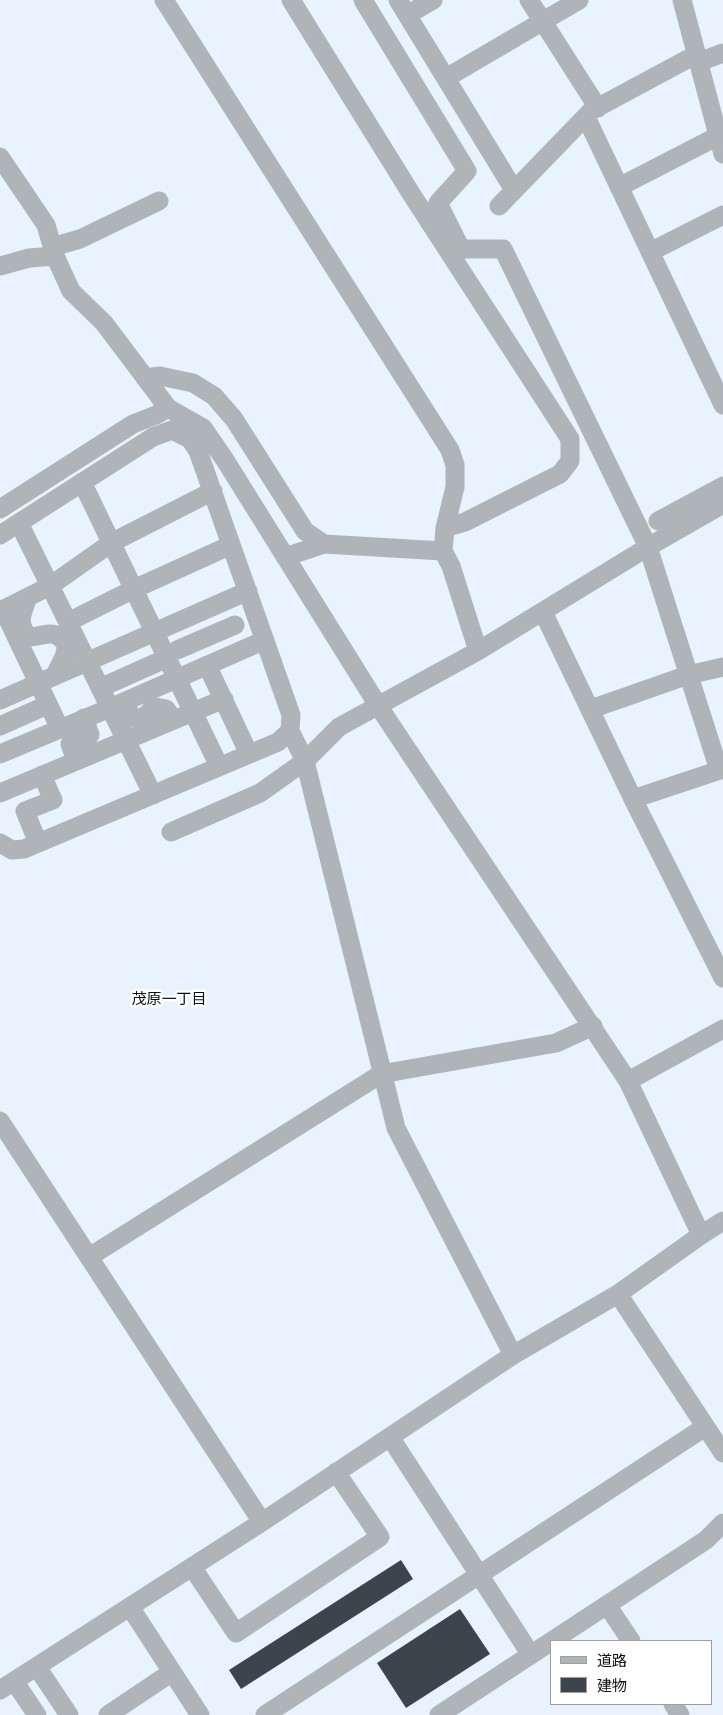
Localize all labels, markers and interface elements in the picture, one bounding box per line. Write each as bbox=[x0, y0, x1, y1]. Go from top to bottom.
district label: 茂原一丁目 bbox=[132, 991, 206, 1009]
legend bbox=[550, 1640, 713, 1705]
text: 道路 bbox=[597, 1651, 627, 1671]
text: 建物 bbox=[597, 1676, 627, 1696]

